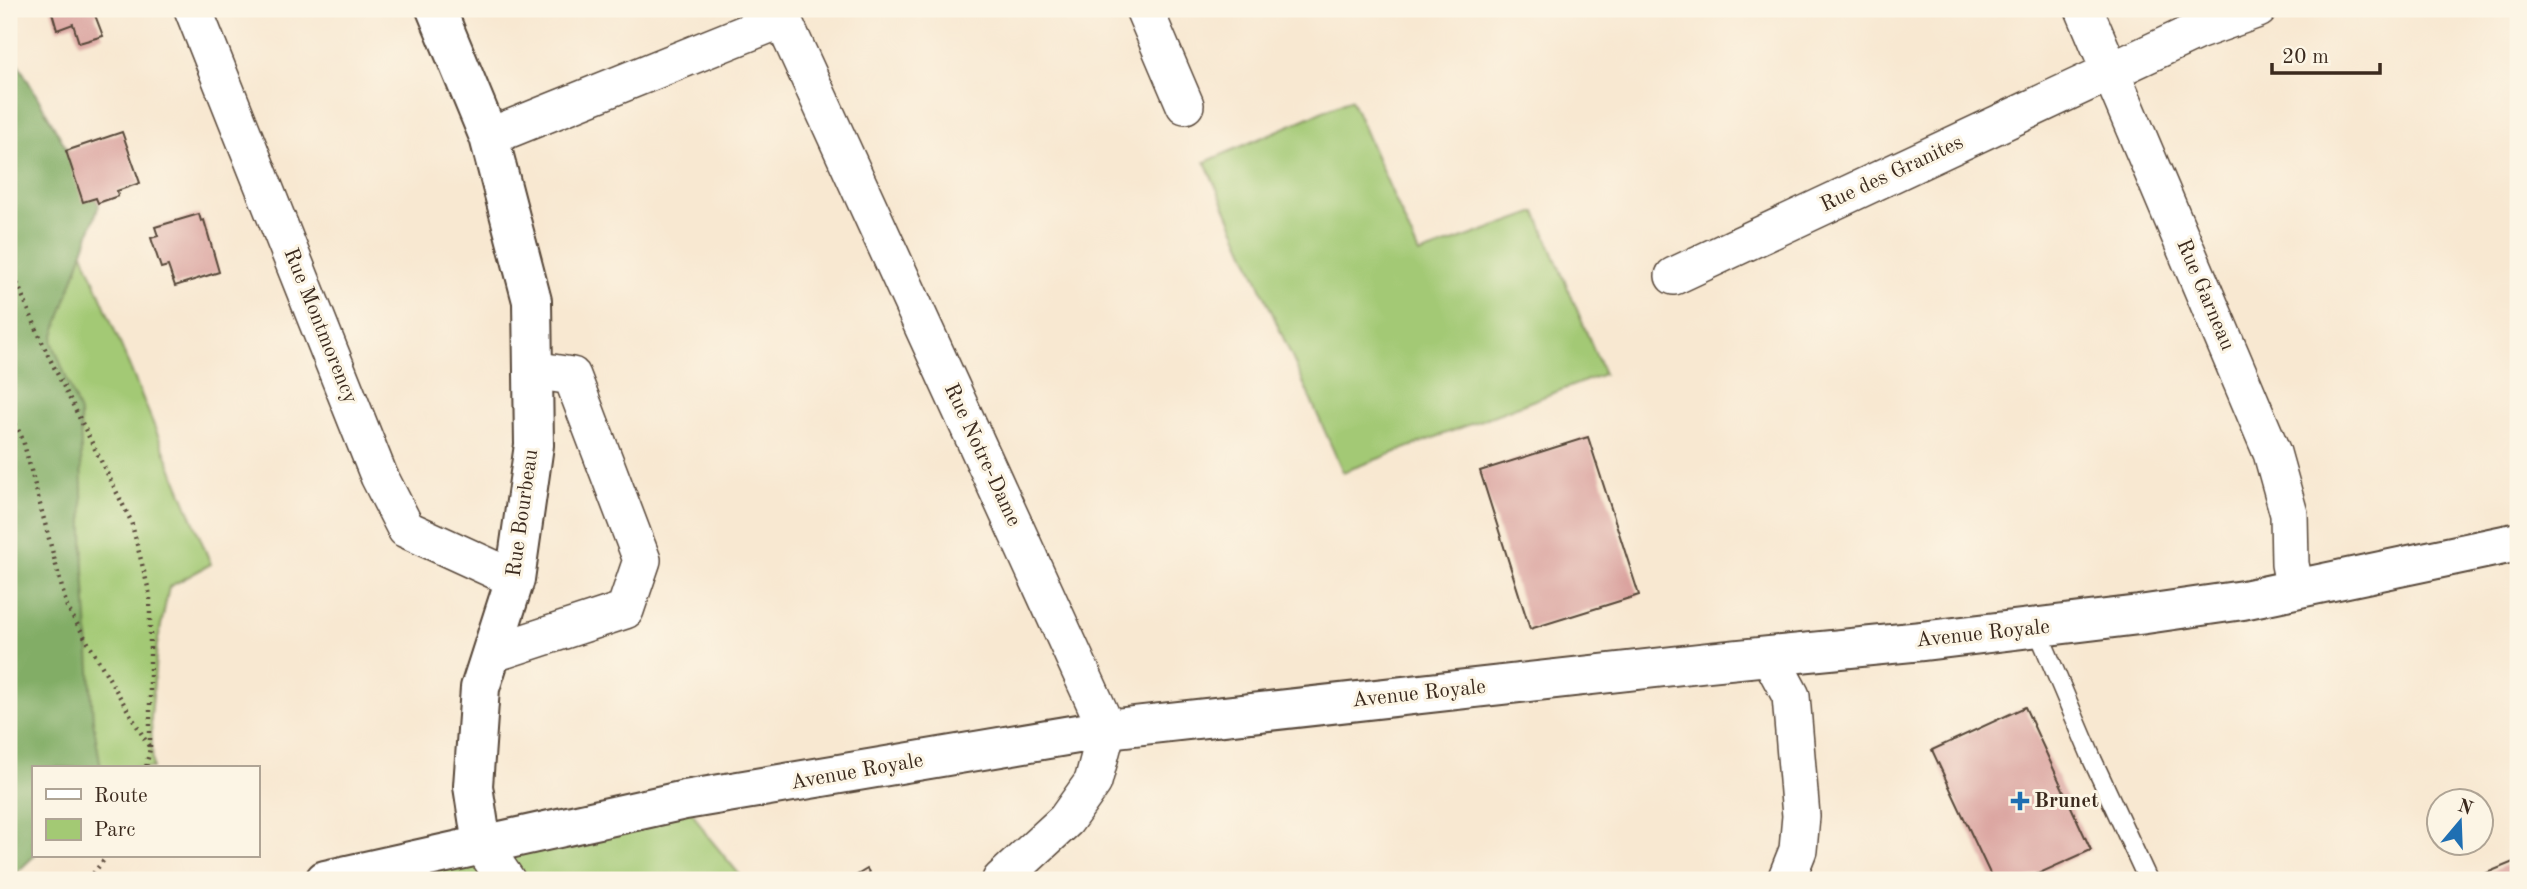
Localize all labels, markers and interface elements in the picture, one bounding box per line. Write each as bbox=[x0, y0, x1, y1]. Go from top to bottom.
scale bar bbox=[2272, 32, 2380, 76]
text: 20 m bbox=[2282, 47, 2329, 68]
street label: Rue des Granites bbox=[1817, 132, 1967, 216]
street label: Rue Garneau bbox=[2172, 236, 2238, 354]
street label: Rue Montmorency bbox=[279, 245, 361, 407]
street label: Rue Notre-Dame bbox=[940, 380, 1024, 530]
street label: Rue Bourbeau bbox=[504, 448, 542, 578]
street label: Avenue Royale bbox=[1915, 617, 2051, 651]
street label: Avenue Royale bbox=[1351, 677, 1487, 711]
street label: Avenue Royale bbox=[789, 750, 925, 794]
legend bbox=[32, 766, 259, 858]
text: Route bbox=[94, 786, 148, 807]
north arrow bbox=[2426, 788, 2496, 858]
place label: Brunet bbox=[2034, 791, 2099, 812]
marker: Brunet bbox=[2012, 793, 2028, 809]
text: N bbox=[2455, 797, 2475, 820]
text: Parc bbox=[94, 820, 136, 841]

